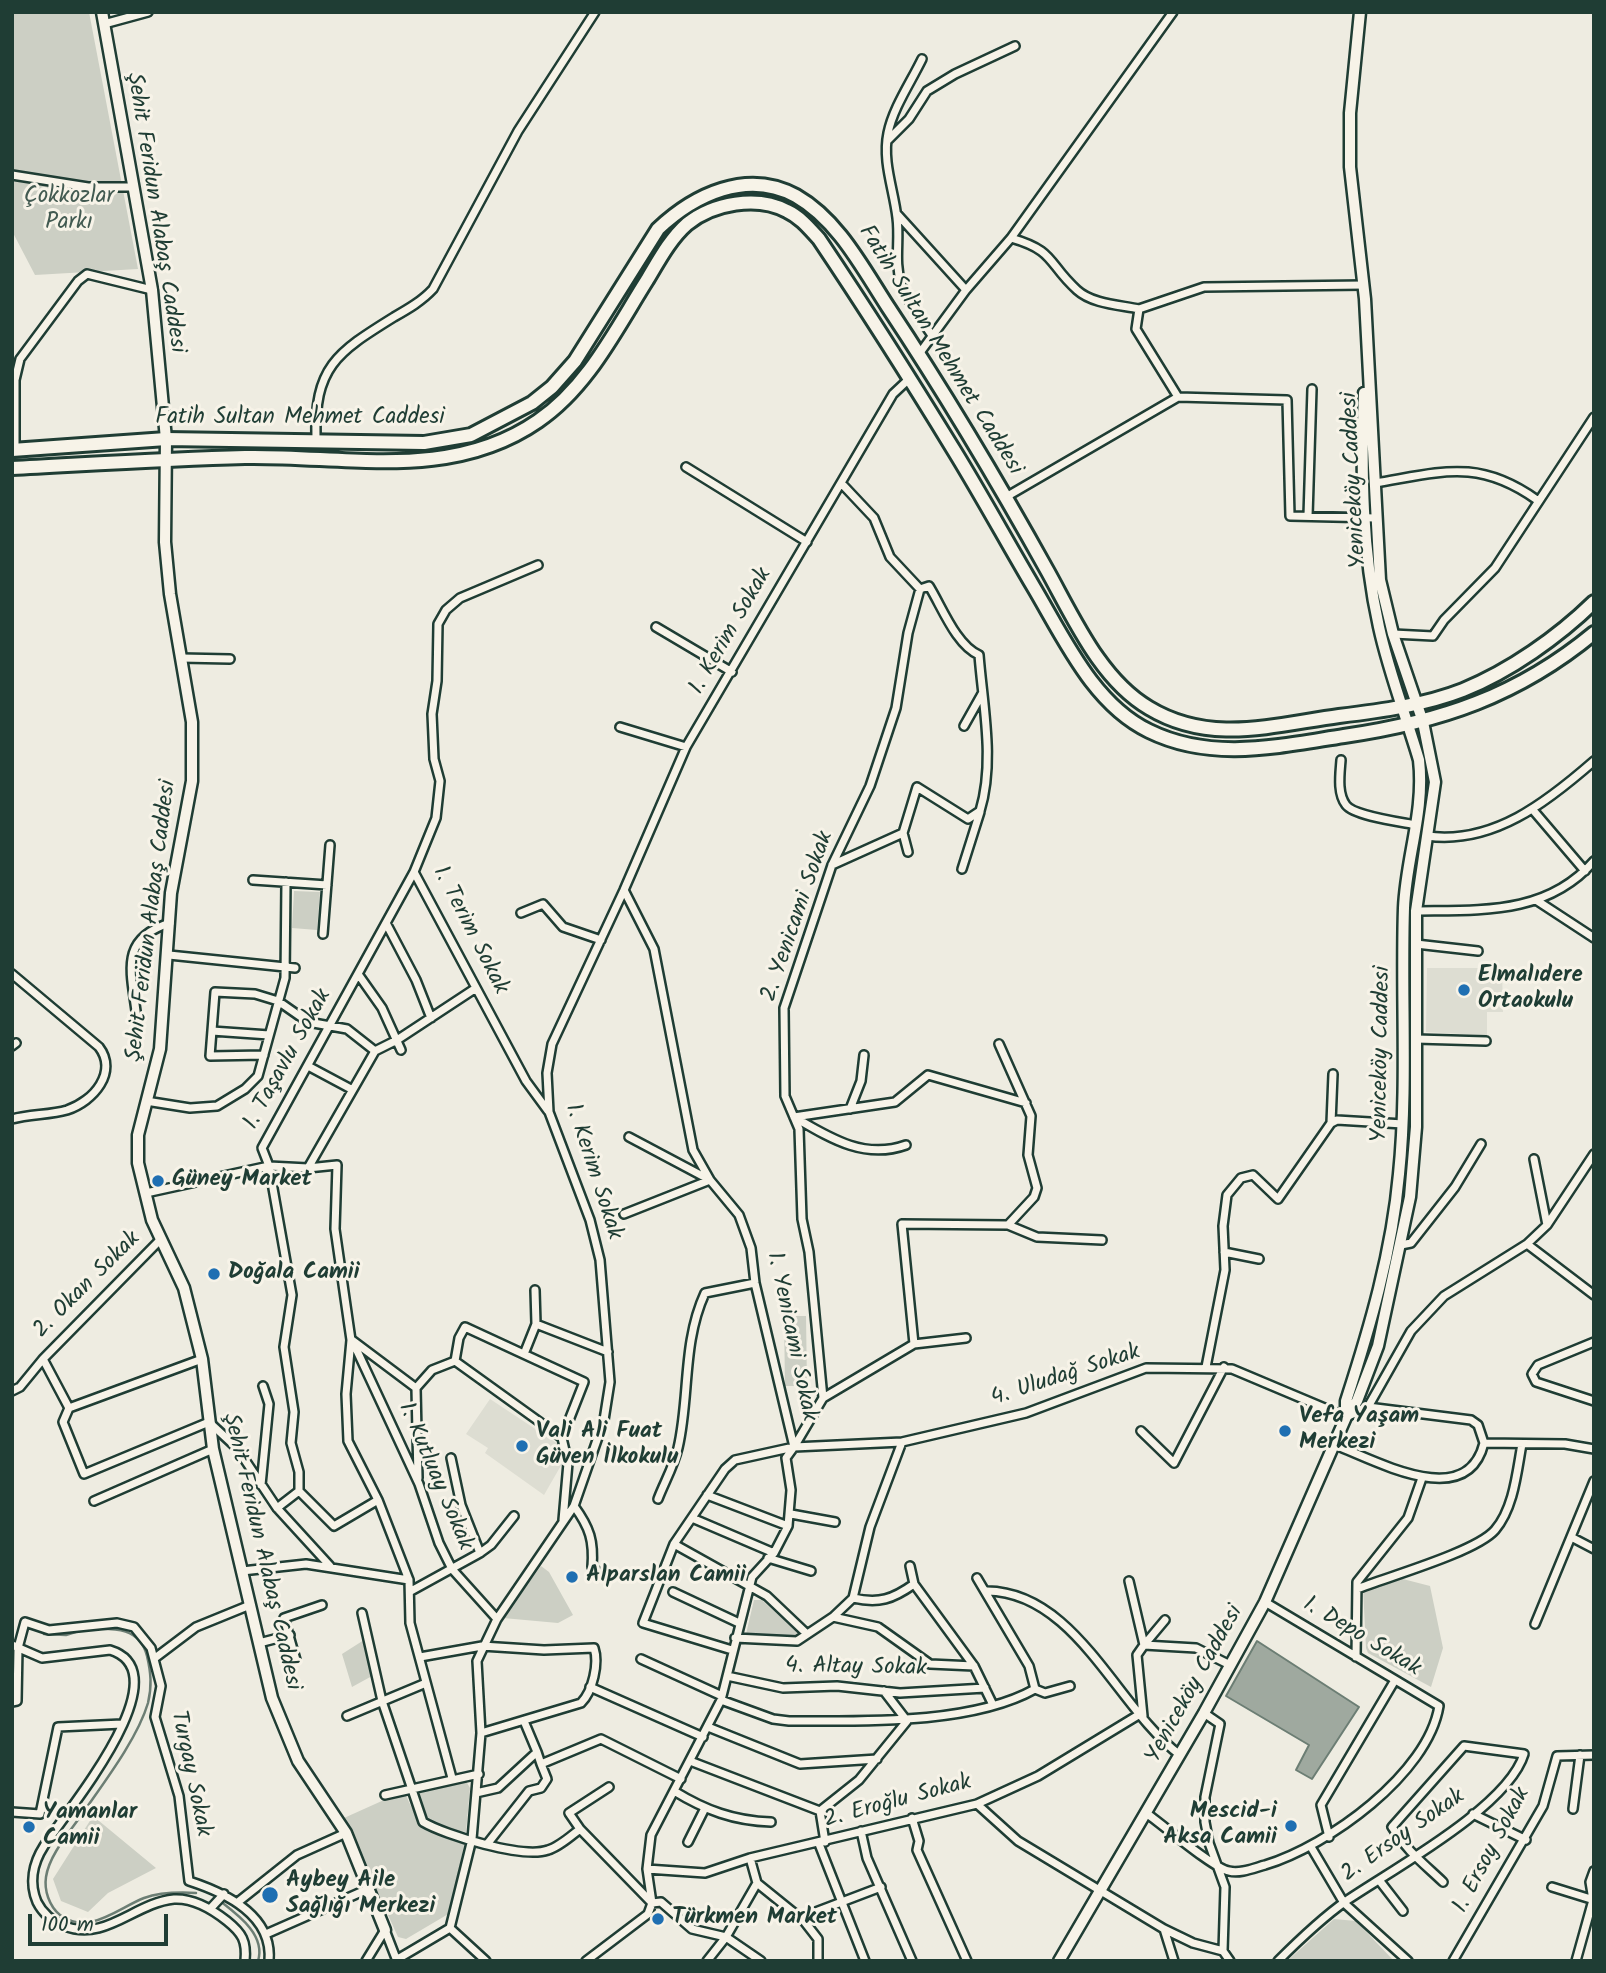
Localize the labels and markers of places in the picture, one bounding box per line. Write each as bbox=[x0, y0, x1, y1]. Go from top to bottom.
place label: Elmalıdere Ortaokulu bbox=[1478, 963, 1583, 1017]
marker: Elmalıdere Ortaokulu bbox=[1456, 982, 1472, 998]
place label: Güney Market bbox=[172, 1167, 312, 1195]
marker: Güney Market bbox=[150, 1173, 166, 1189]
place label: Doğala Camii bbox=[228, 1260, 360, 1288]
marker: Doğala Camii bbox=[206, 1266, 222, 1282]
place label: Vefa Yaşam Merkezi bbox=[1299, 1404, 1419, 1458]
place label: Vali Ali Fuat Güven İlkokulu bbox=[536, 1419, 678, 1473]
marker: Vefa Yaşam Merkezi bbox=[1277, 1423, 1293, 1439]
marker: Vali Ali Fuat Güven İlkokulu bbox=[514, 1438, 530, 1454]
place label: Alparslan Camii bbox=[586, 1563, 746, 1591]
marker: Alparslan Camii bbox=[564, 1569, 580, 1585]
place label: Mescid-i Aksa Camii bbox=[1163, 1799, 1277, 1853]
place label: Yamanlar Camii bbox=[43, 1800, 137, 1854]
marker: Mescid-i Aksa Camii bbox=[1283, 1818, 1299, 1834]
marker: Yamanlar Camii bbox=[21, 1819, 37, 1835]
place label: Aybey Aile Sağlığı Merkezi bbox=[286, 1868, 436, 1922]
marker: Aybey Aile Sağlığı Merkezi bbox=[260, 1885, 280, 1905]
place label: Türkmen Market bbox=[672, 1905, 837, 1933]
marker: Türkmen Market bbox=[650, 1911, 666, 1927]

